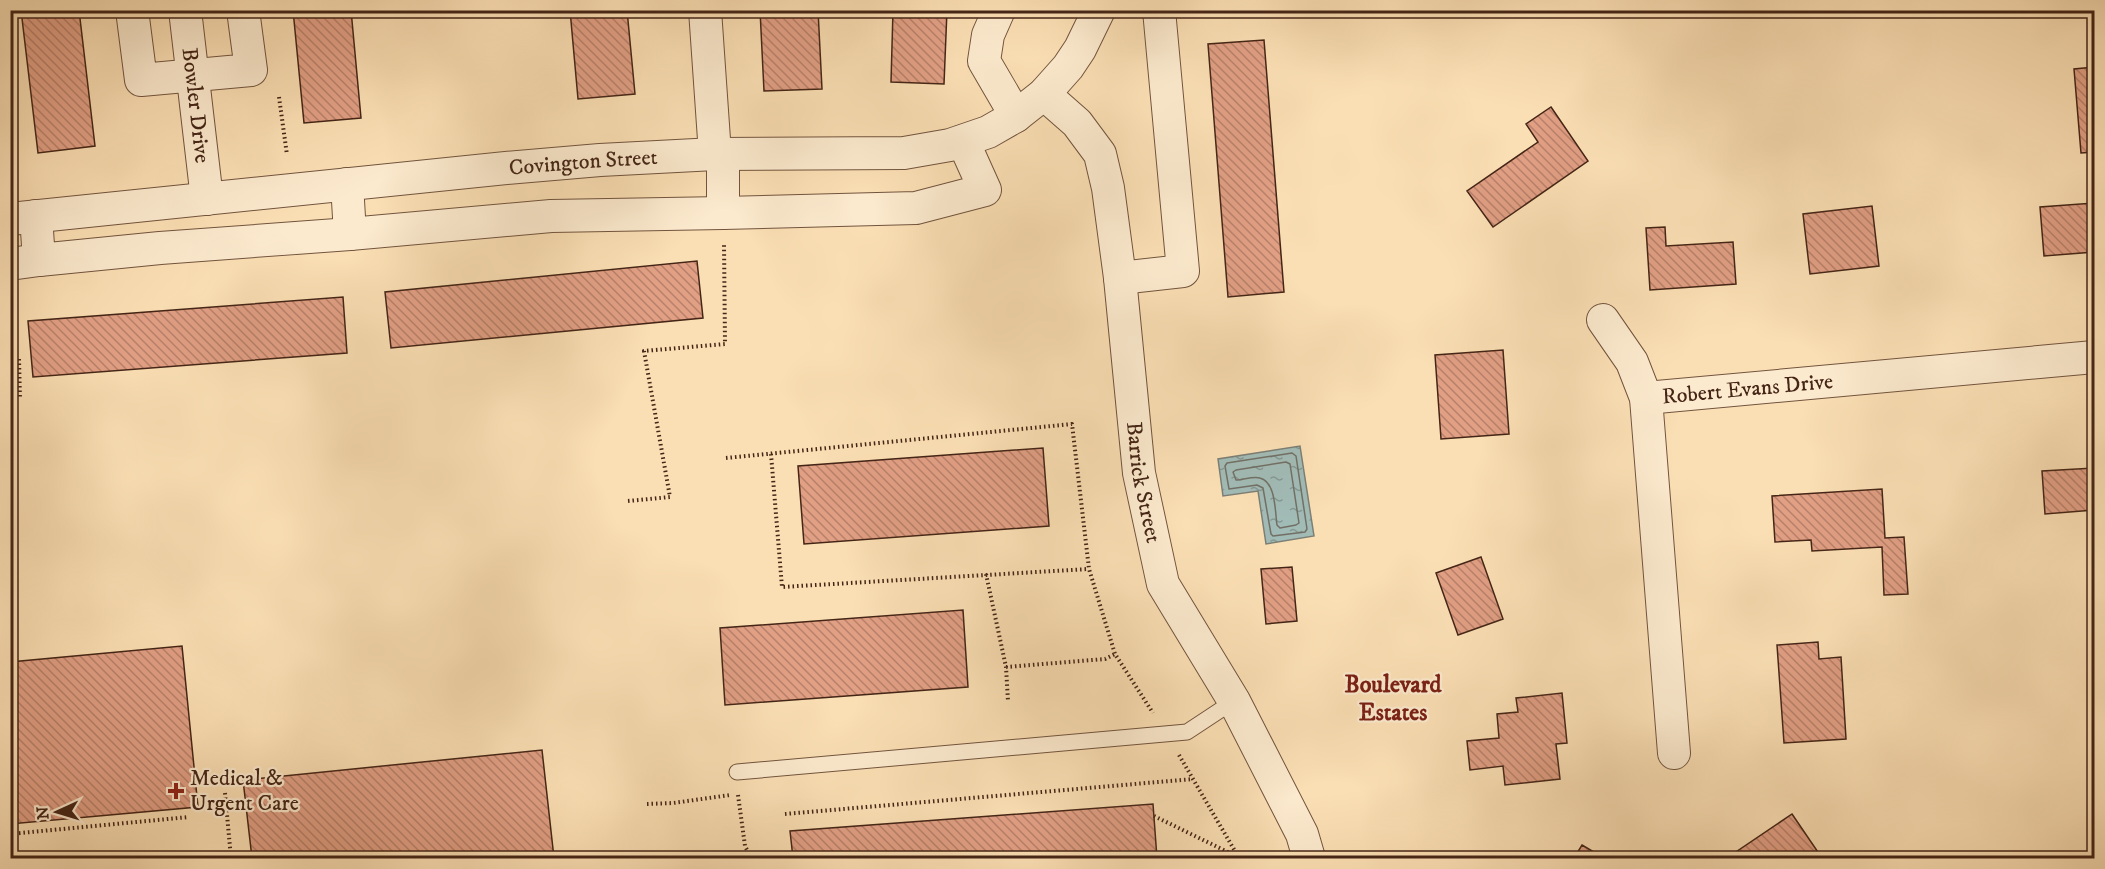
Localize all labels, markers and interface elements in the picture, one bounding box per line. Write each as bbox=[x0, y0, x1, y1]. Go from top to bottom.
street label: Bowler Drive bbox=[176, 46, 216, 164]
street label: Covington Street bbox=[508, 144, 658, 181]
street label: Robert Evans Drive bbox=[1661, 367, 1834, 410]
street label: Barrick Street bbox=[1121, 421, 1167, 545]
district label: Boulevard Estates bbox=[1344, 670, 1443, 728]
place label: Medical & Urgent Care bbox=[190, 765, 299, 817]
north arrow bbox=[27, 782, 87, 842]
marker: Medical & Urgent Care bbox=[167, 782, 185, 800]
text: N bbox=[33, 806, 53, 820]

